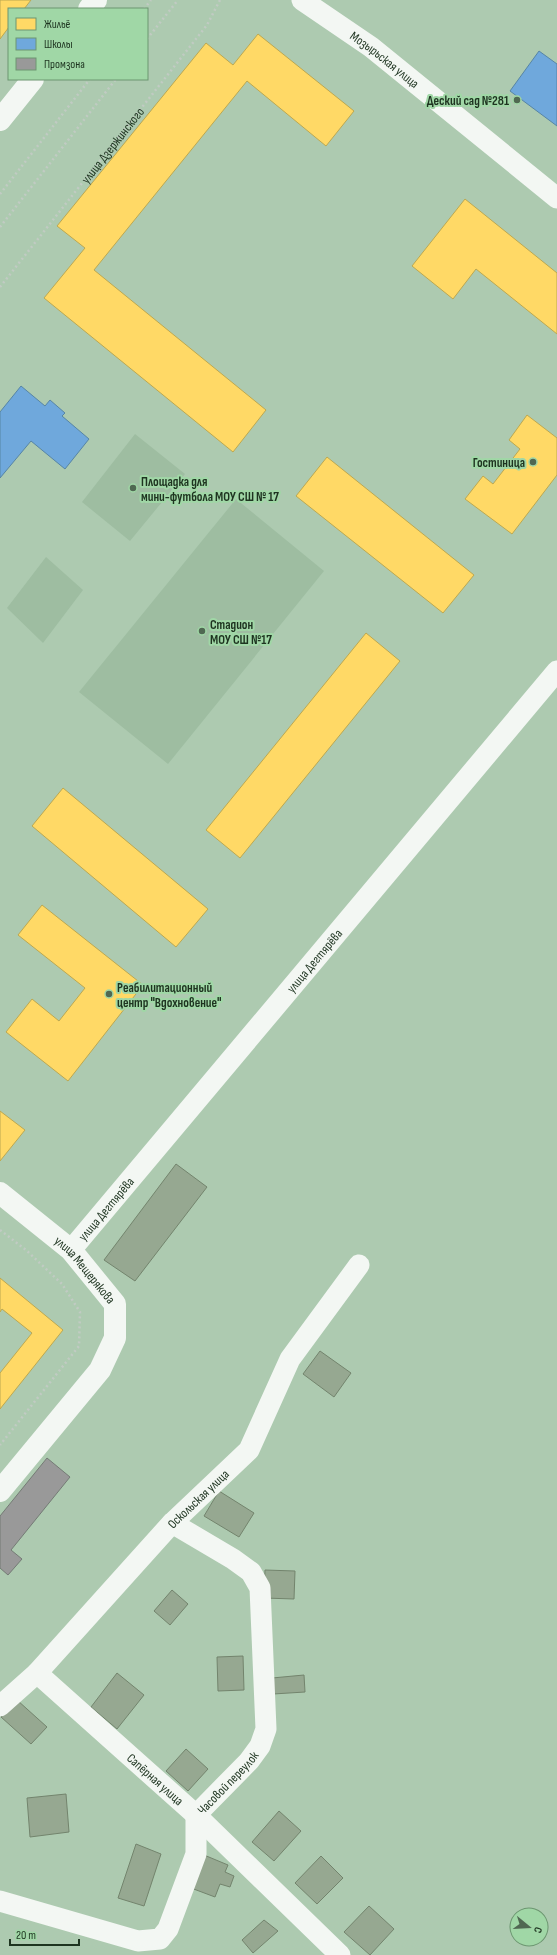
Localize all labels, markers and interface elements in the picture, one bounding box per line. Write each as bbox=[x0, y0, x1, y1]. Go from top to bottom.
legend bbox=[8, 8, 148, 80]
text: Жильё bbox=[44, 17, 71, 32]
street label: Мозырьская улица bbox=[347, 28, 422, 92]
text: Школы bbox=[44, 37, 73, 52]
text: Промзона bbox=[44, 57, 85, 72]
place label: Деский сад №281 bbox=[427, 93, 509, 109]
marker: Деский сад №281 bbox=[512, 95, 522, 105]
street label: улица Дзержинского bbox=[78, 104, 148, 187]
place label: Гостиница bbox=[473, 455, 525, 471]
marker: Гостиница bbox=[528, 457, 538, 467]
place label: Площадка для мини-футбола МОУ СШ № 17 bbox=[141, 474, 279, 505]
marker: Площадка для мини-футбола МОУ СШ № 17 bbox=[128, 483, 138, 493]
place label: Стадион МОУ СШ №17 bbox=[210, 617, 272, 648]
marker: Стадион МОУ СШ №17 bbox=[197, 626, 207, 636]
street label: улица Дегтярёва bbox=[283, 926, 346, 996]
place label: Реабилитационный центр "Вдохновение" bbox=[117, 980, 222, 1011]
marker: Реабилитационный центр "Вдохновение" bbox=[104, 989, 114, 999]
street label: улица Дегтярёва bbox=[75, 1174, 138, 1244]
street label: улица Мещерякова bbox=[51, 1233, 118, 1307]
street label: Оскольская улица bbox=[164, 1466, 233, 1532]
street label: Часовой переулок bbox=[194, 1748, 262, 1818]
street label: Сапёрная улица bbox=[123, 1750, 186, 1809]
north arrow bbox=[509, 1907, 549, 1947]
scale bar bbox=[10, 1921, 79, 1947]
text: С bbox=[531, 1925, 545, 1935]
text: 20 m bbox=[16, 1928, 36, 1943]

